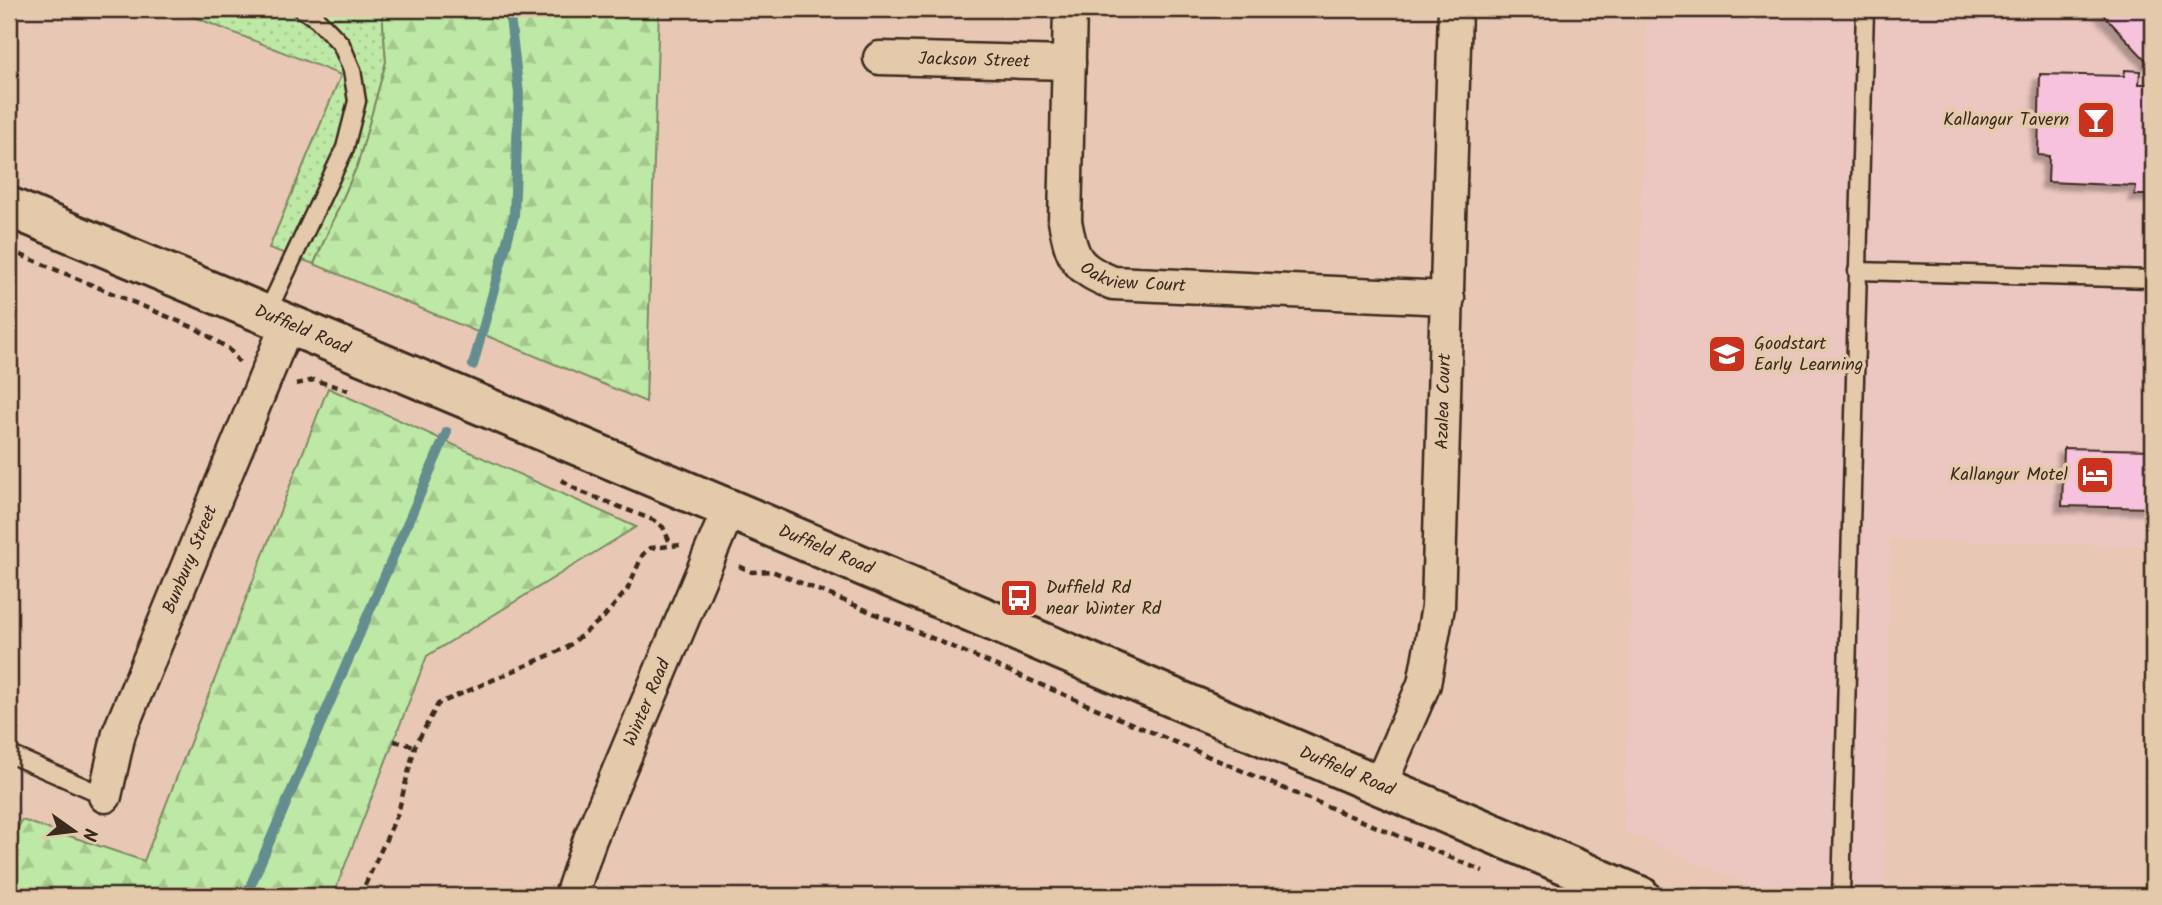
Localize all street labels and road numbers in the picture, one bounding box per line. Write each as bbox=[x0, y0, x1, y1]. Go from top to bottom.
street label: Jackson Street bbox=[918, 45, 1031, 76]
street label: Oakview Court bbox=[1073, 254, 1187, 301]
street label: Duffield Road bbox=[250, 297, 356, 363]
street label: Azalea Court bbox=[1428, 352, 1460, 450]
street label: Bunbury Street bbox=[155, 500, 226, 618]
street label: Duffield Road bbox=[774, 517, 879, 584]
street label: Winter Road bbox=[616, 654, 679, 751]
street label: Duffield Road bbox=[1294, 738, 1400, 805]

